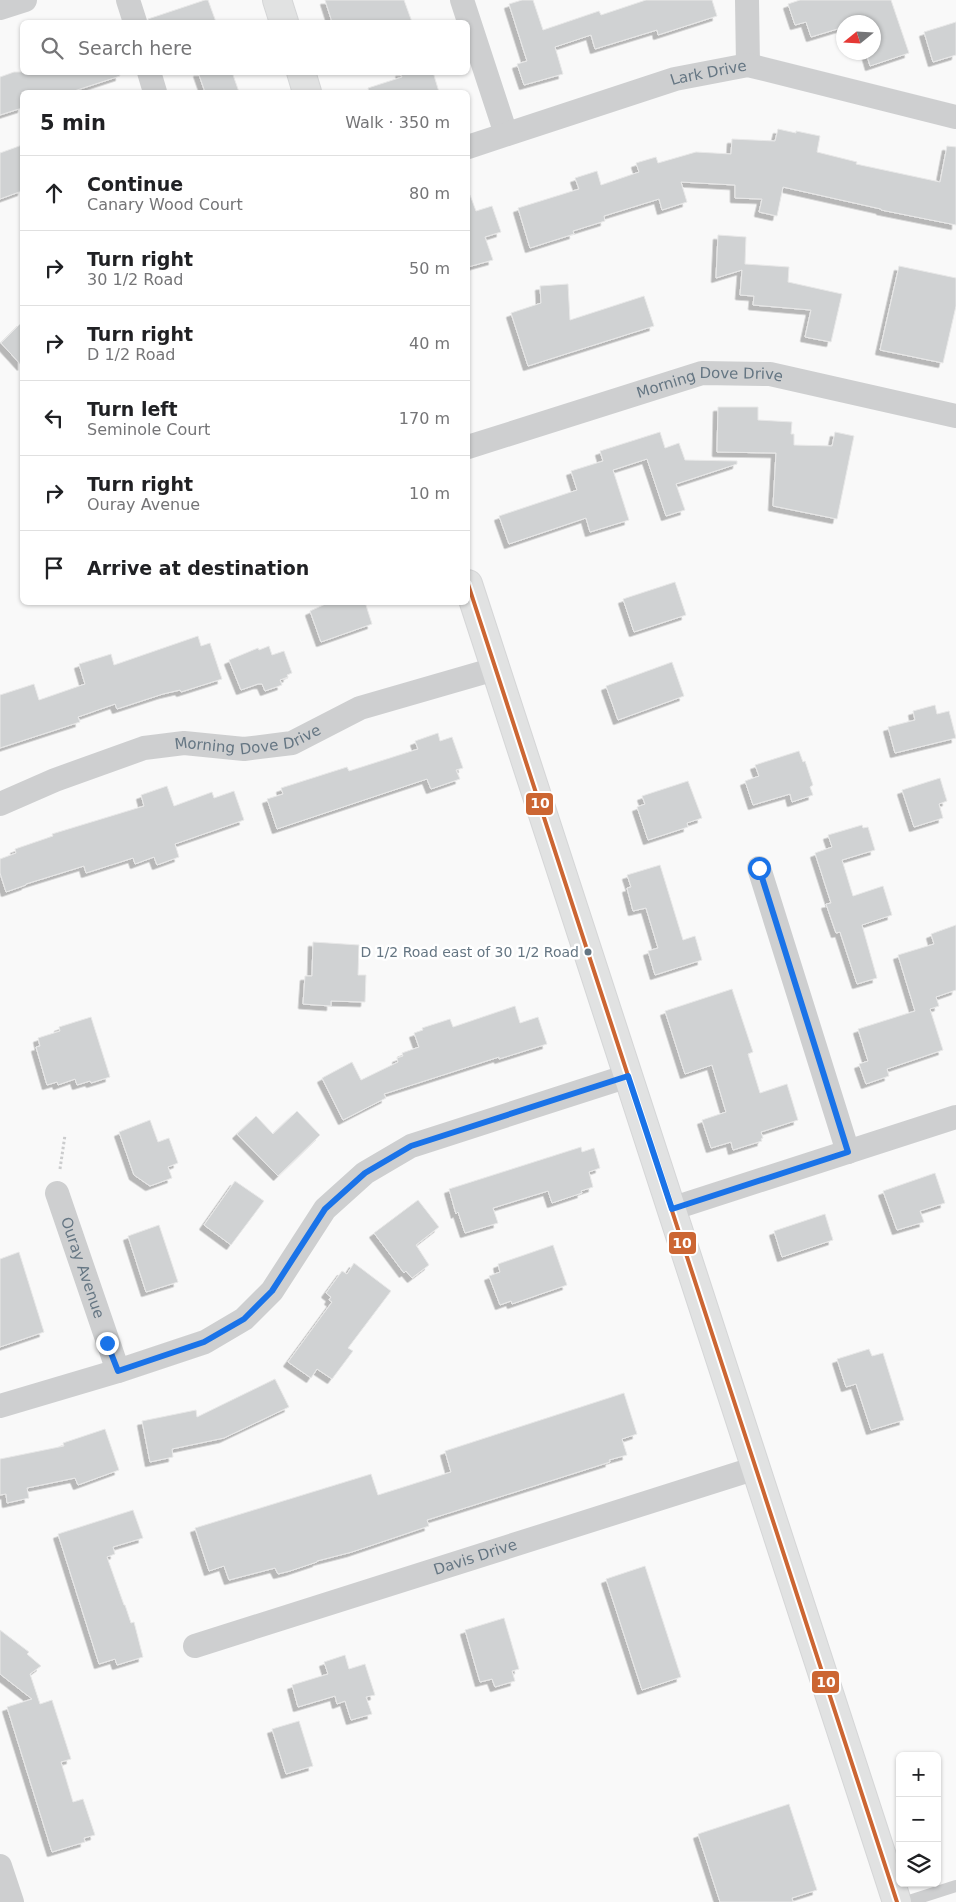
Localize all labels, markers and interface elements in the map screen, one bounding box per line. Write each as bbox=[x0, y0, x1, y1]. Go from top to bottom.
north arrow bbox=[836, 15, 881, 60]
search box bbox=[20, 20, 470, 75]
icon: search bbox=[38, 34, 66, 62]
text: Search here bbox=[78, 37, 192, 59]
street label: Lark Drive bbox=[668, 56, 748, 89]
text: 5 min bbox=[40, 111, 106, 135]
text: Walk · 350 m bbox=[345, 113, 450, 132]
text: Continue bbox=[87, 173, 183, 195]
icon: ahead bbox=[40, 179, 68, 207]
text: 80 m bbox=[409, 184, 450, 203]
text: Canary Wood Court bbox=[87, 195, 243, 214]
text: Turn right bbox=[87, 248, 193, 270]
icon: right bbox=[40, 254, 68, 282]
text: 50 m bbox=[409, 259, 450, 278]
text: 30 1/2 Road bbox=[87, 270, 183, 289]
text: Turn right bbox=[87, 323, 193, 345]
icon: right bbox=[40, 329, 68, 357]
text: 40 m bbox=[409, 334, 450, 353]
text: D 1/2 Road bbox=[87, 345, 175, 364]
street label: Morning Dove Drive bbox=[634, 364, 785, 402]
text: Turn left bbox=[87, 398, 178, 420]
icon: left bbox=[40, 404, 68, 432]
text: 170 m bbox=[399, 409, 450, 428]
text: Seminole Court bbox=[87, 420, 210, 439]
text: Turn right bbox=[87, 473, 193, 495]
icon: right bbox=[40, 479, 68, 507]
text: 10 m bbox=[409, 484, 450, 503]
text: Ouray Avenue bbox=[87, 495, 200, 514]
icon: arrive bbox=[40, 554, 68, 582]
text: Arrive at destination bbox=[87, 557, 309, 579]
street label: Morning Dove Drive bbox=[173, 721, 324, 758]
line badge: 10 bbox=[525, 792, 554, 816]
text: 10 bbox=[530, 795, 550, 811]
route start bbox=[748, 857, 771, 880]
place label: D 1/2 Road east of 30 1/2 Road bbox=[360, 944, 579, 960]
marker: D 1/2 Road east of 30 1/2 Road bbox=[583, 947, 593, 957]
street label: Ouray Avenue bbox=[57, 1215, 108, 1321]
line badge: 10 bbox=[668, 1231, 697, 1255]
text: 10 bbox=[672, 1235, 692, 1251]
route end bbox=[96, 1332, 119, 1355]
street label: Davis Drive bbox=[431, 1535, 519, 1579]
line badge: 10 bbox=[811, 1670, 840, 1694]
text: 10 bbox=[816, 1674, 836, 1690]
map controls bbox=[896, 1752, 941, 1887]
button: + bbox=[896, 1752, 941, 1797]
button: − bbox=[896, 1797, 941, 1842]
button: layers bbox=[896, 1842, 941, 1887]

